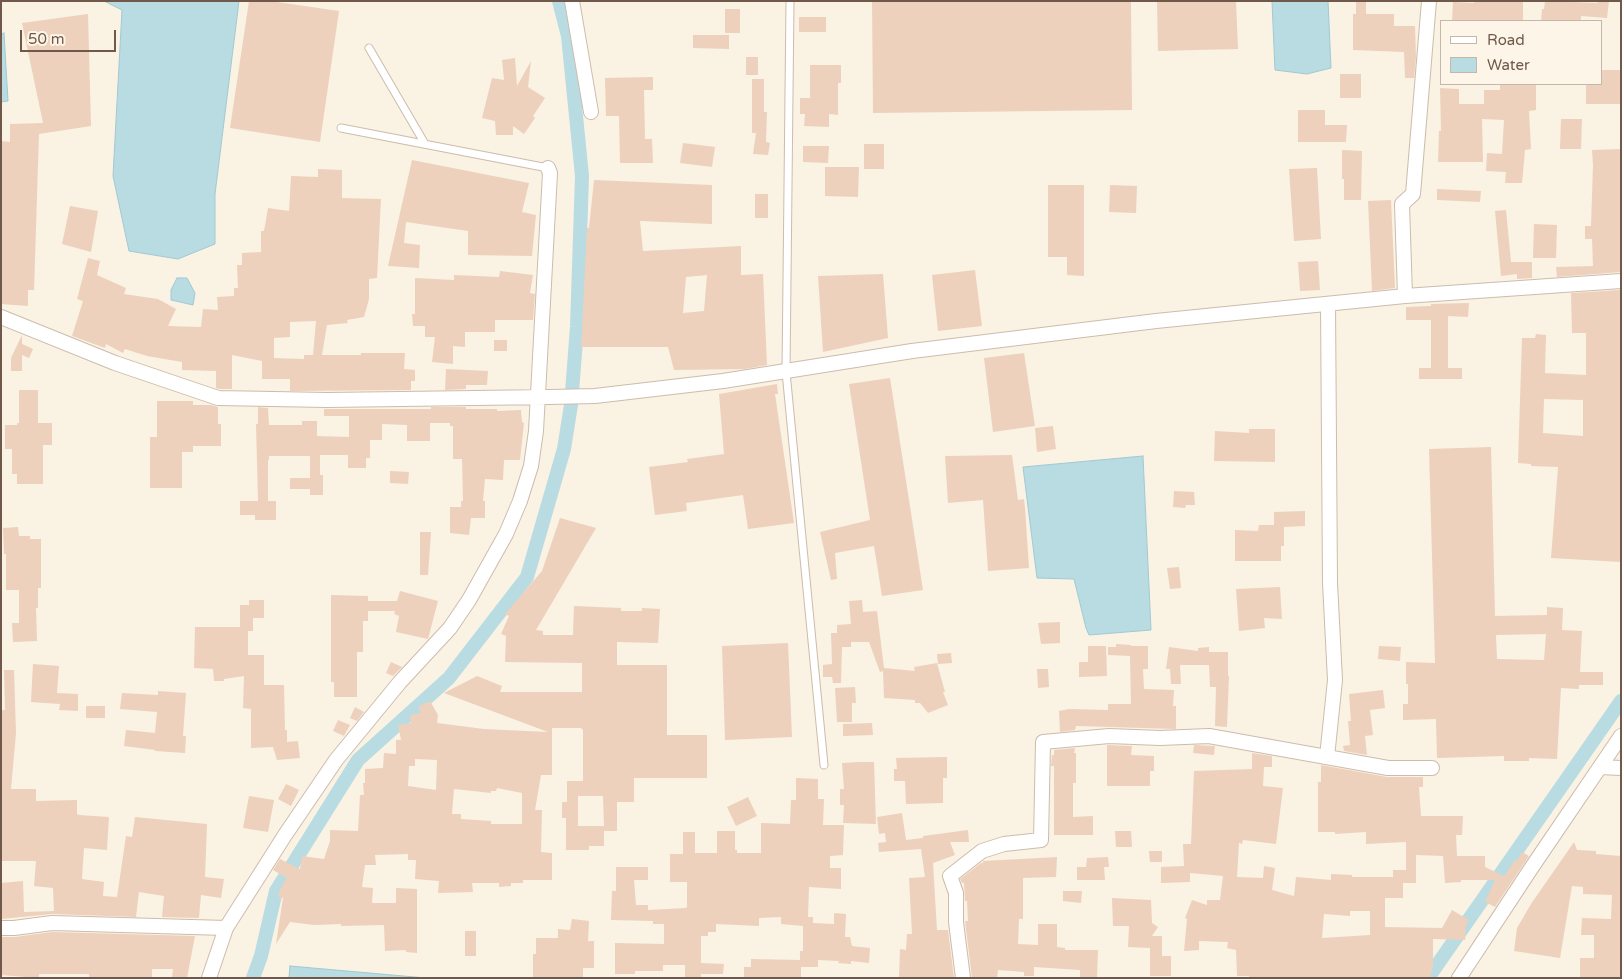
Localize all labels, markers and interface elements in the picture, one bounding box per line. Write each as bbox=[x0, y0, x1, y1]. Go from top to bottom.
scale bar bbox=[22, 20, 119, 52]
legend bbox=[1440, 20, 1602, 85]
text: 50 m bbox=[28, 30, 65, 48]
text: Road bbox=[1487, 31, 1525, 49]
text: Water bbox=[1487, 56, 1530, 74]

